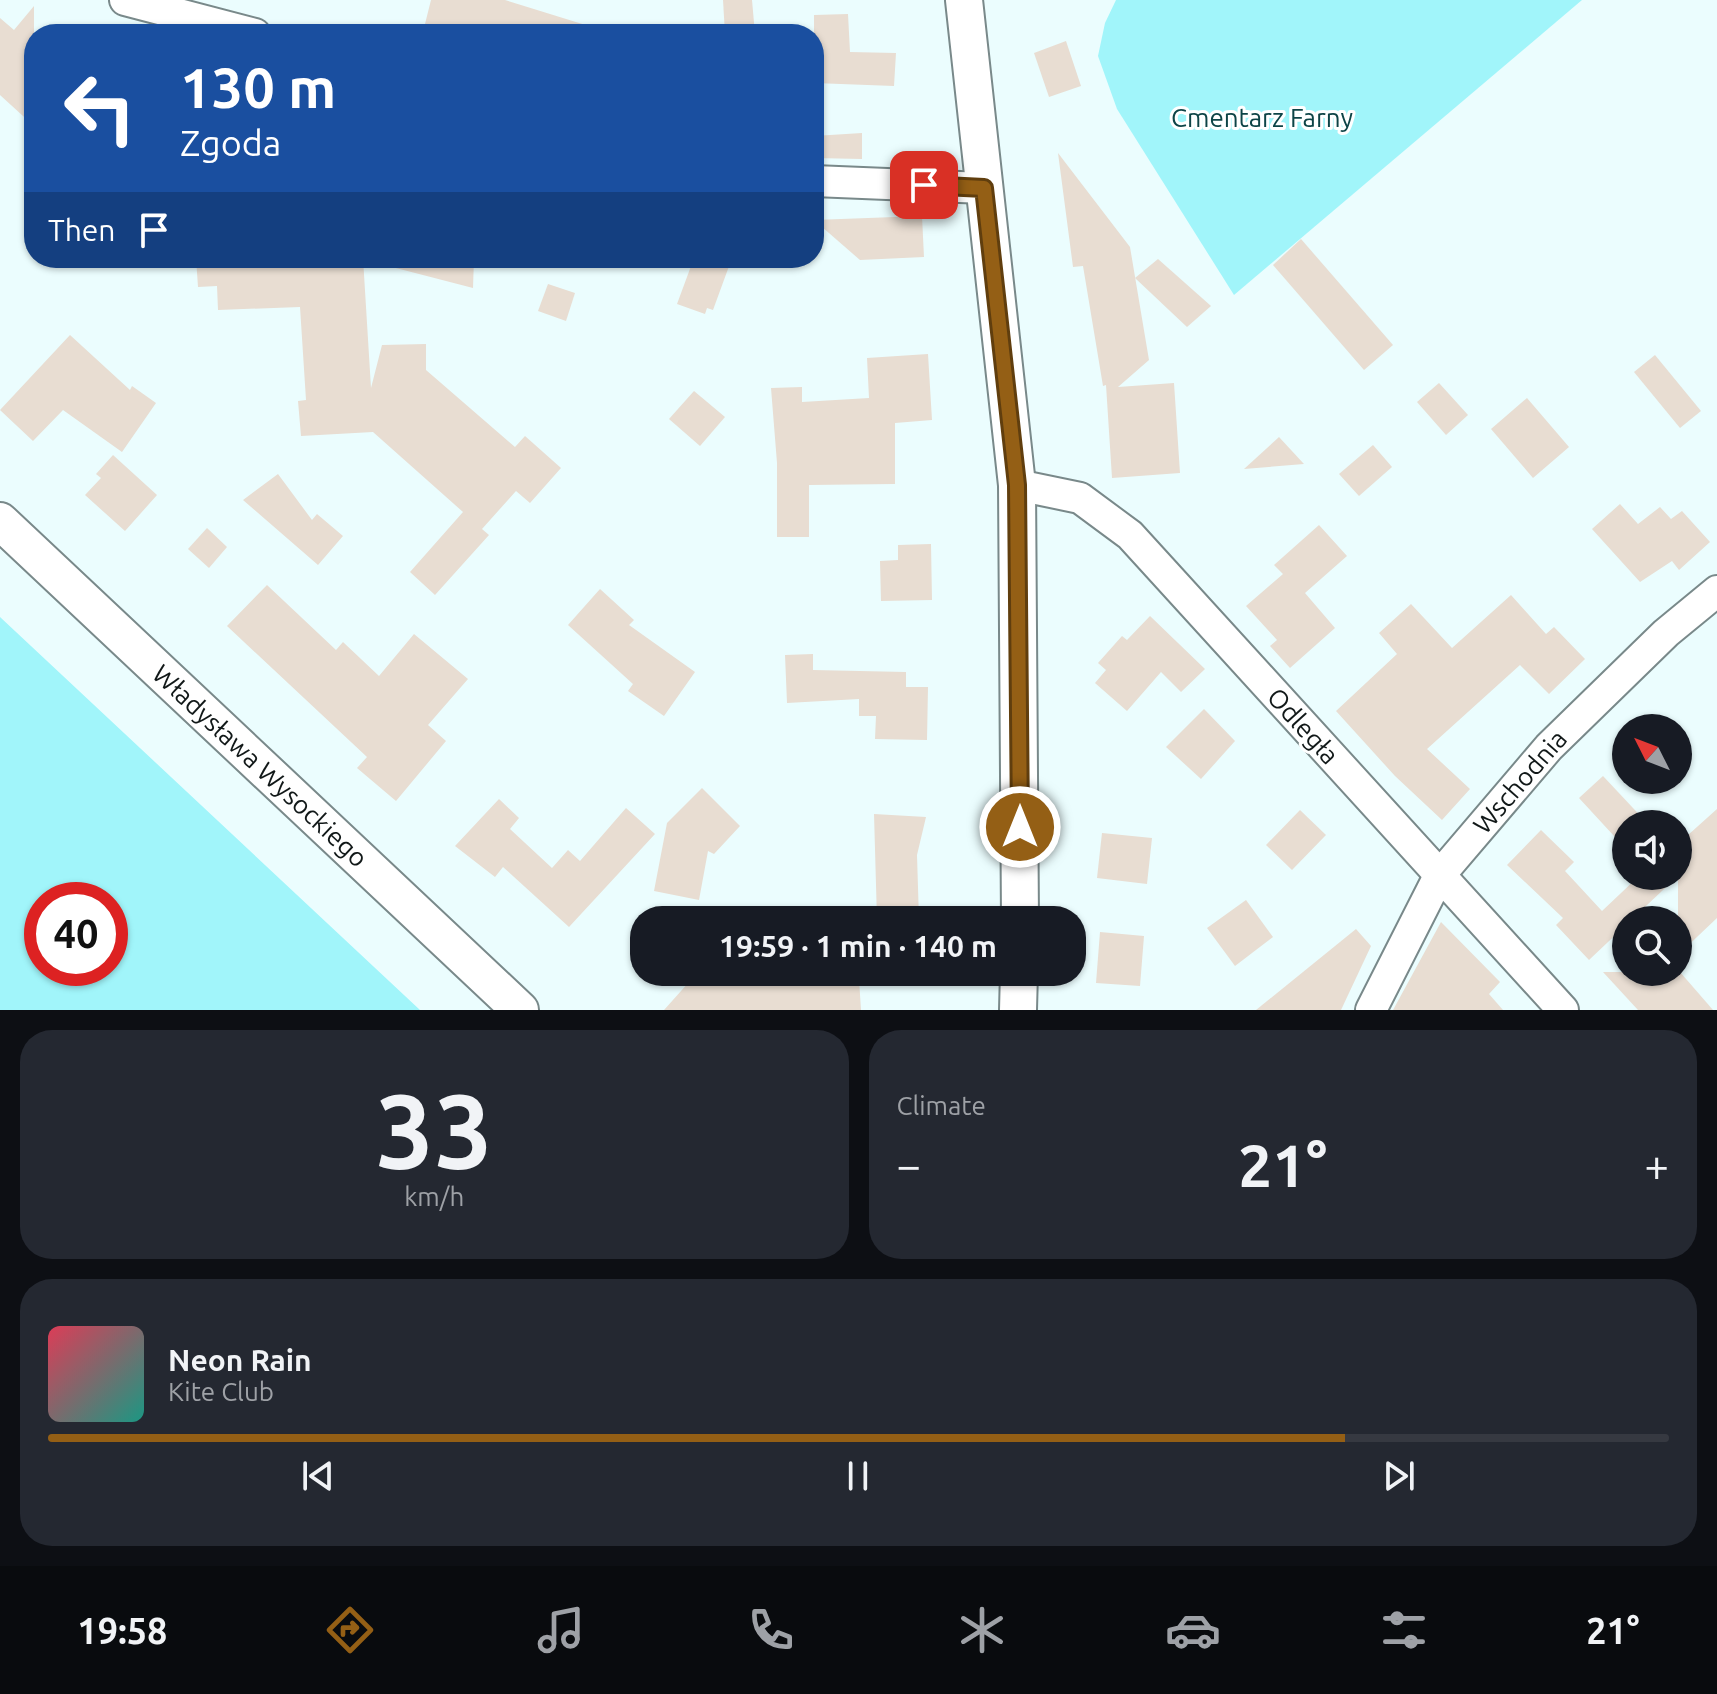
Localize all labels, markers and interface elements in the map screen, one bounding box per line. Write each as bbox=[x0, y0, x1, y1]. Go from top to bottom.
icon: left bbox=[48, 56, 152, 160]
text: 130 m bbox=[180, 56, 336, 119]
park label: Cmentarz Farny bbox=[1171, 103, 1353, 132]
text: Zgoda bbox=[180, 122, 281, 163]
pin bbox=[890, 151, 958, 219]
icon: arrive bbox=[902, 163, 946, 207]
icon: arrive bbox=[132, 208, 176, 252]
text: Then bbox=[48, 213, 116, 247]
street label: Władysława Wysockiego bbox=[147, 659, 373, 873]
street label: Odległa bbox=[1262, 682, 1345, 770]
north arrow bbox=[1612, 714, 1692, 794]
map controls bbox=[1612, 714, 1692, 986]
street label: Wschodnia bbox=[1467, 724, 1572, 839]
position arrow bbox=[978, 785, 1062, 869]
button: sound bbox=[1612, 810, 1692, 890]
speed limit sign: 40 bbox=[24, 882, 128, 986]
button: search bbox=[1612, 906, 1692, 986]
text: 19:59 · 1 min · 140 m bbox=[719, 929, 997, 963]
text: 33 bbox=[376, 1071, 493, 1188]
text: Climate bbox=[897, 1091, 986, 1120]
text: 21° bbox=[1238, 1131, 1327, 1198]
text: − bbox=[897, 1140, 921, 1189]
text: + bbox=[1644, 1140, 1669, 1189]
text: km/h bbox=[404, 1182, 464, 1211]
text: Neon Rain bbox=[168, 1343, 312, 1377]
text: Kite Club bbox=[168, 1377, 274, 1406]
icon: previous bbox=[296, 1454, 340, 1498]
icon: pause bbox=[836, 1454, 880, 1498]
icon: next bbox=[1377, 1454, 1421, 1498]
icon: directions bbox=[322, 1602, 378, 1658]
icon: music bbox=[533, 1602, 589, 1658]
icon: phone bbox=[743, 1602, 799, 1658]
icon: climate bbox=[954, 1602, 1010, 1658]
icon: car bbox=[1165, 1602, 1221, 1658]
icon: filters bbox=[1376, 1602, 1432, 1658]
text: 19:58 bbox=[77, 1610, 167, 1651]
text: 21° bbox=[1586, 1610, 1640, 1651]

